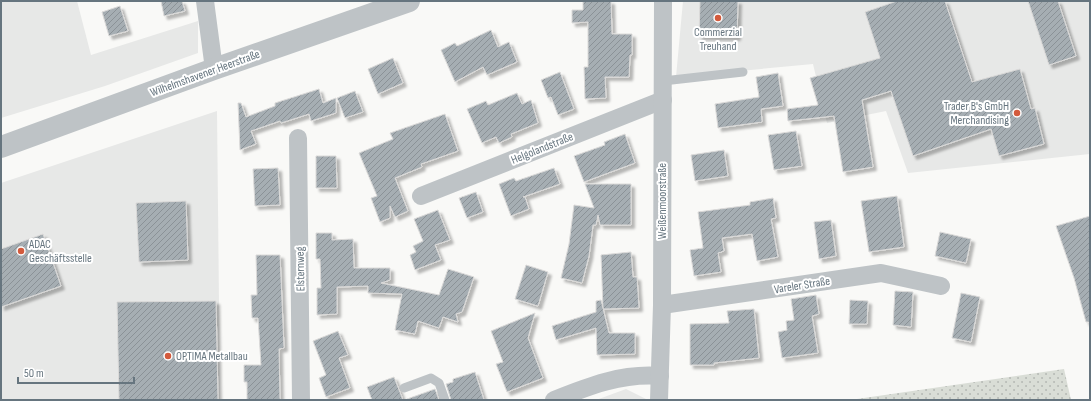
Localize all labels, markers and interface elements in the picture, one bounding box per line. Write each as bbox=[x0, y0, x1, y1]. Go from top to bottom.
marker: Commerzial Treuhand bbox=[713, 13, 723, 23]
place label: Commerzial Treuhand bbox=[694, 25, 742, 54]
street label: Wilhelmshavener Heerstraße bbox=[148, 47, 262, 100]
place label: Trader B's GmbH Merchandising bbox=[944, 99, 1009, 128]
marker: Trader B's GmbH Merchandising bbox=[1012, 108, 1022, 118]
street label: Helgolandstraße bbox=[509, 129, 576, 168]
street label: Weißenmoorstraße bbox=[655, 163, 670, 239]
place label: ADAC Geschäftsstelle bbox=[28, 237, 92, 266]
marker: ADAC Geschäftsstelle bbox=[16, 246, 26, 256]
street label: Elsternweg bbox=[293, 246, 308, 291]
street label: Vareler Straße bbox=[773, 274, 831, 297]
place label: OPTIMA Metallbau bbox=[176, 349, 248, 364]
marker: OPTIMA Metallbau bbox=[163, 351, 173, 361]
scale bar bbox=[18, 359, 134, 385]
text: 50 m bbox=[24, 366, 44, 381]

